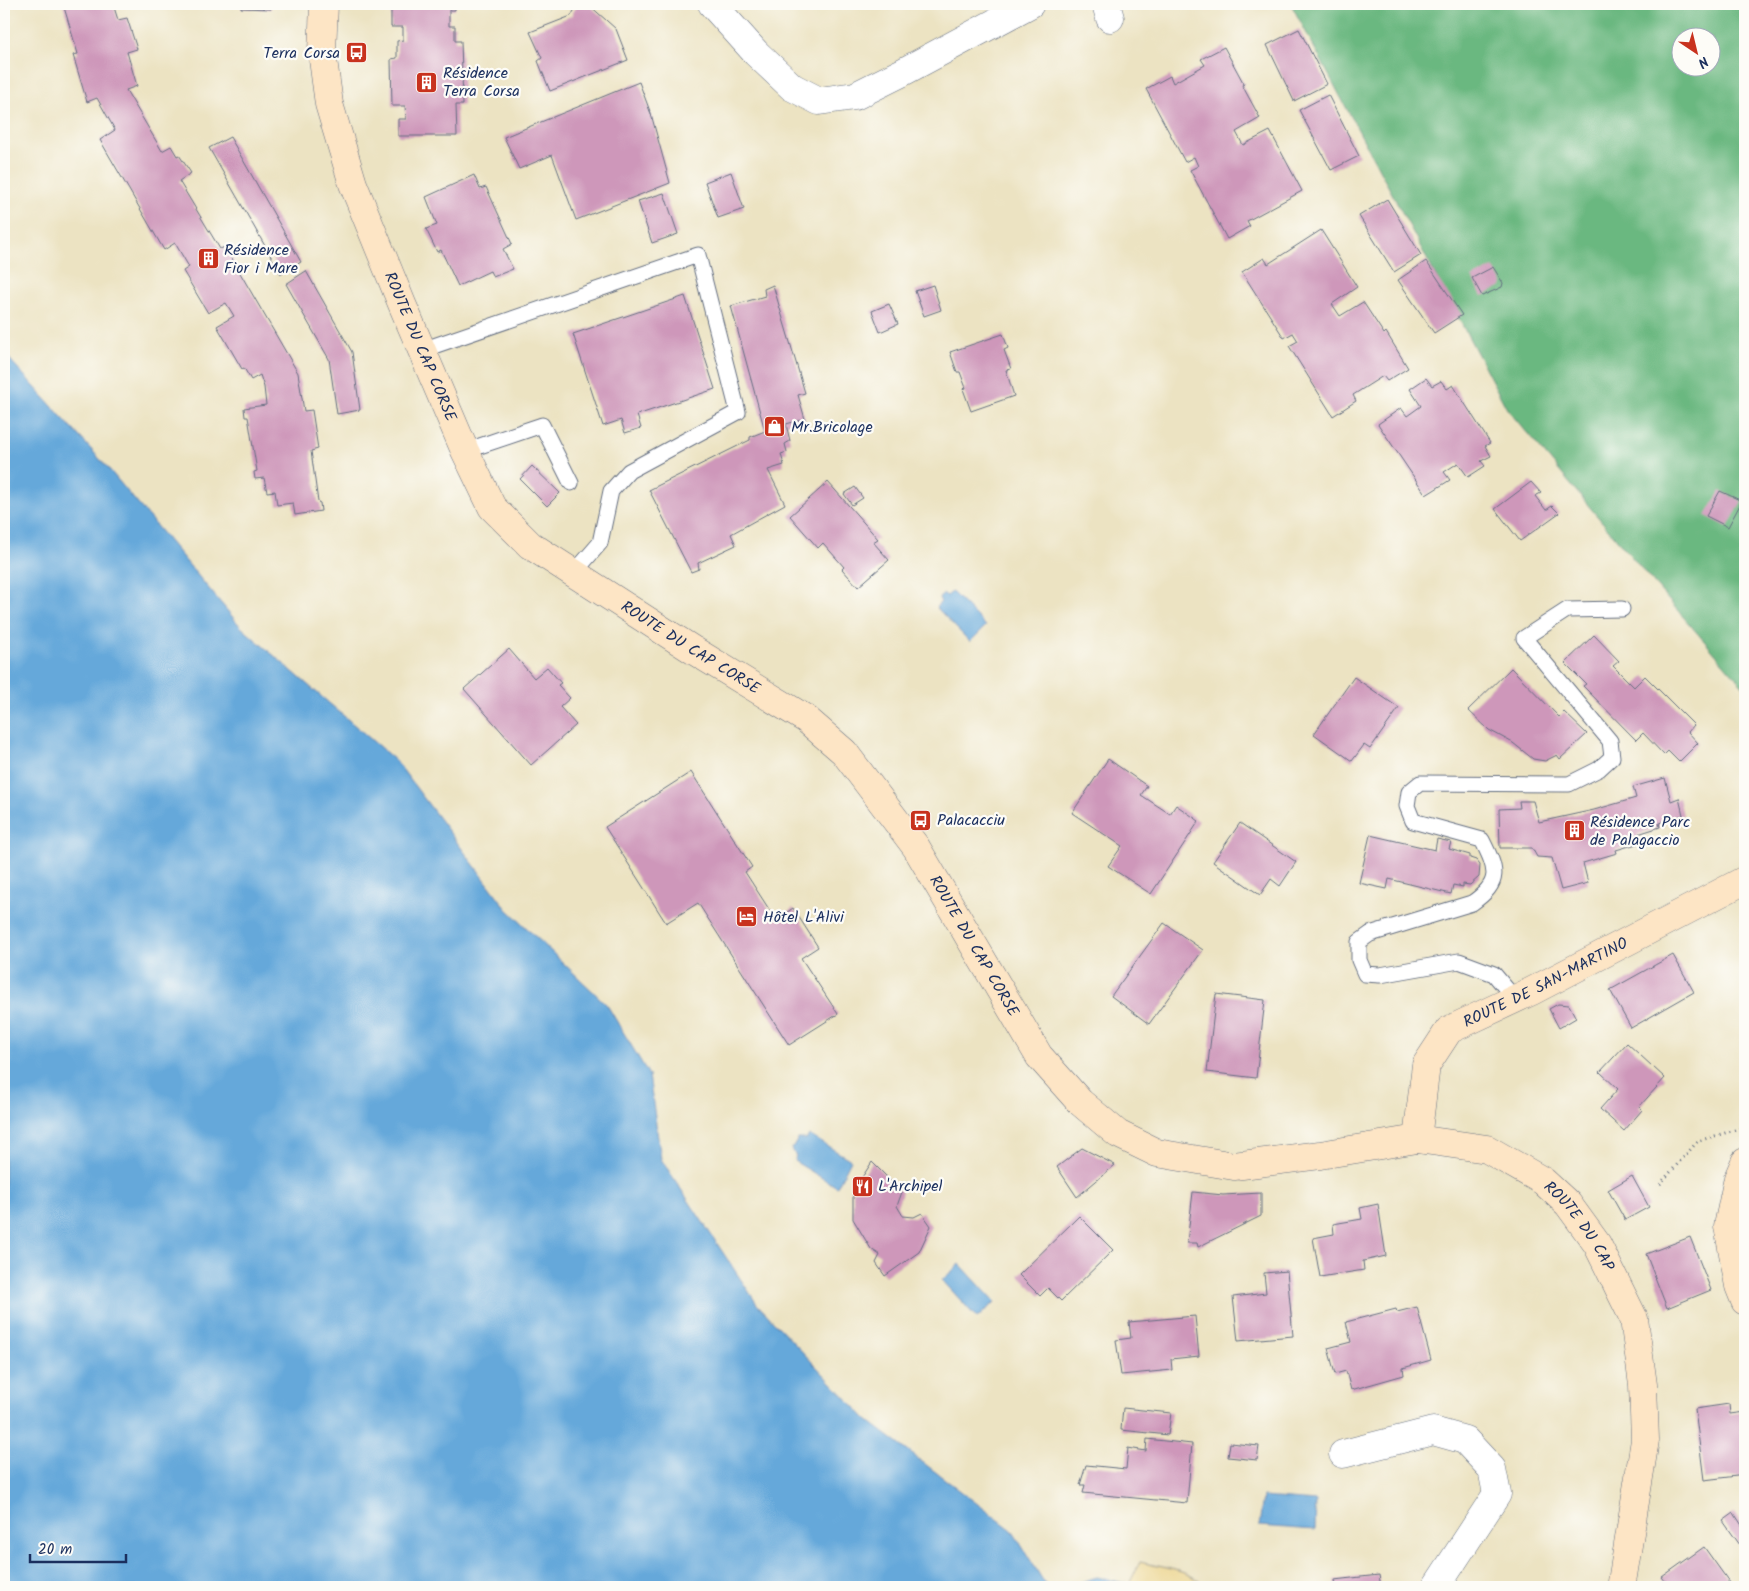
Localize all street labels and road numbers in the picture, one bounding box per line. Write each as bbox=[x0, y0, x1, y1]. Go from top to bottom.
street label: ROUTE DU CAP CORSE bbox=[378, 268, 464, 426]
street label: ROUTE DU CAP CORSE bbox=[616, 594, 766, 701]
street label: ROUTE DU CAP CORSE bbox=[923, 870, 1026, 1022]
street label: ROUTE DE SAN-MARTINO bbox=[1459, 931, 1633, 1034]
street label: ROUTE DU CAP bbox=[1538, 1175, 1621, 1275]

